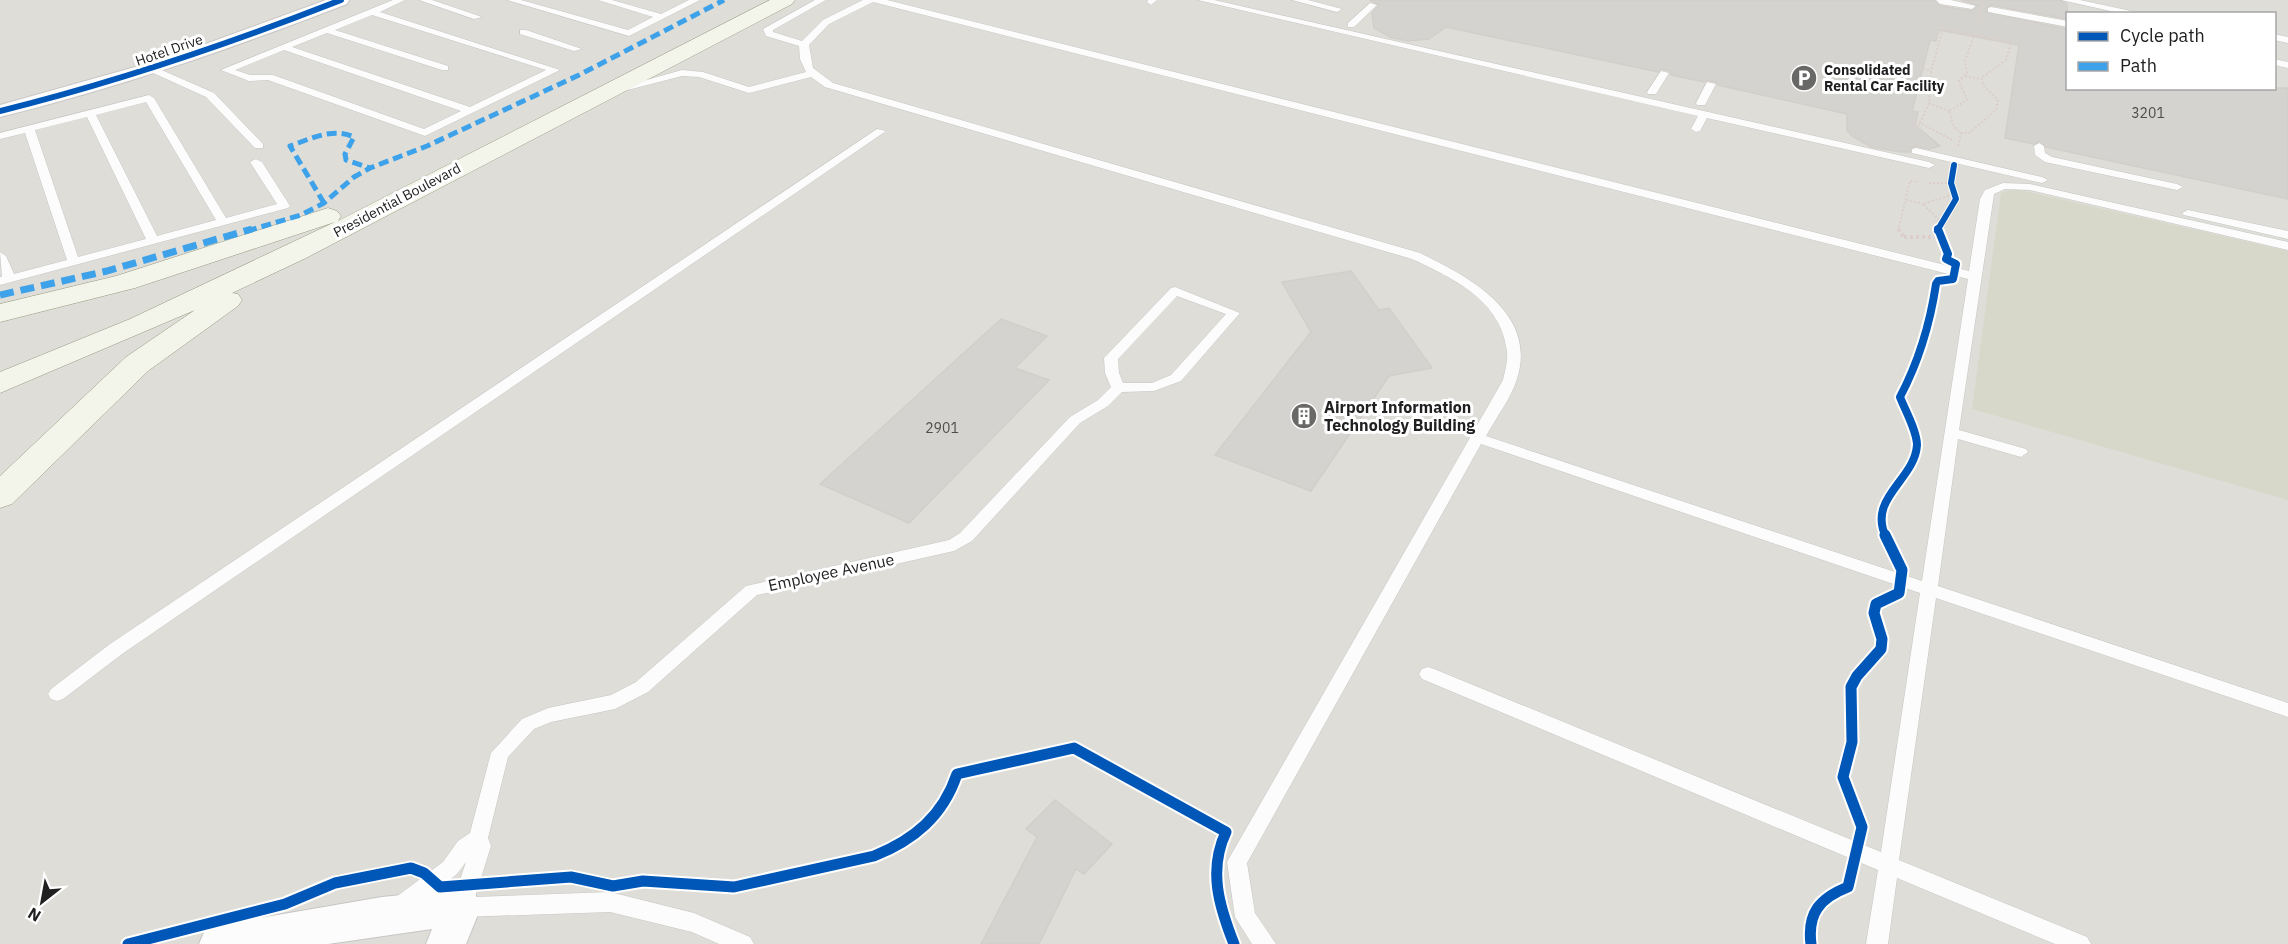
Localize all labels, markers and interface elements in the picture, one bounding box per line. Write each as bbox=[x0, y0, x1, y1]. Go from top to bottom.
legend bbox=[2066, 12, 2276, 90]
text: Cycle path bbox=[2120, 24, 2205, 47]
street label: Hotel Drive bbox=[133, 30, 205, 70]
text: Path bbox=[2120, 54, 2157, 77]
place label: Consolidated Rental Car Facility bbox=[1824, 61, 1945, 95]
parking icon: Consolidated Rental Car Facility bbox=[1789, 63, 1819, 93]
house number: 3201 bbox=[2131, 104, 2165, 122]
street label: Presidential Boulevard bbox=[330, 159, 464, 241]
place label: Airport Information Technology Building bbox=[1324, 397, 1475, 435]
building icon: Airport Information Technology Building bbox=[1289, 401, 1319, 431]
house number: 2901 bbox=[925, 419, 959, 437]
street label: Employee Avenue bbox=[766, 549, 896, 595]
north arrow bbox=[12, 872, 72, 932]
text: N bbox=[24, 903, 44, 926]

